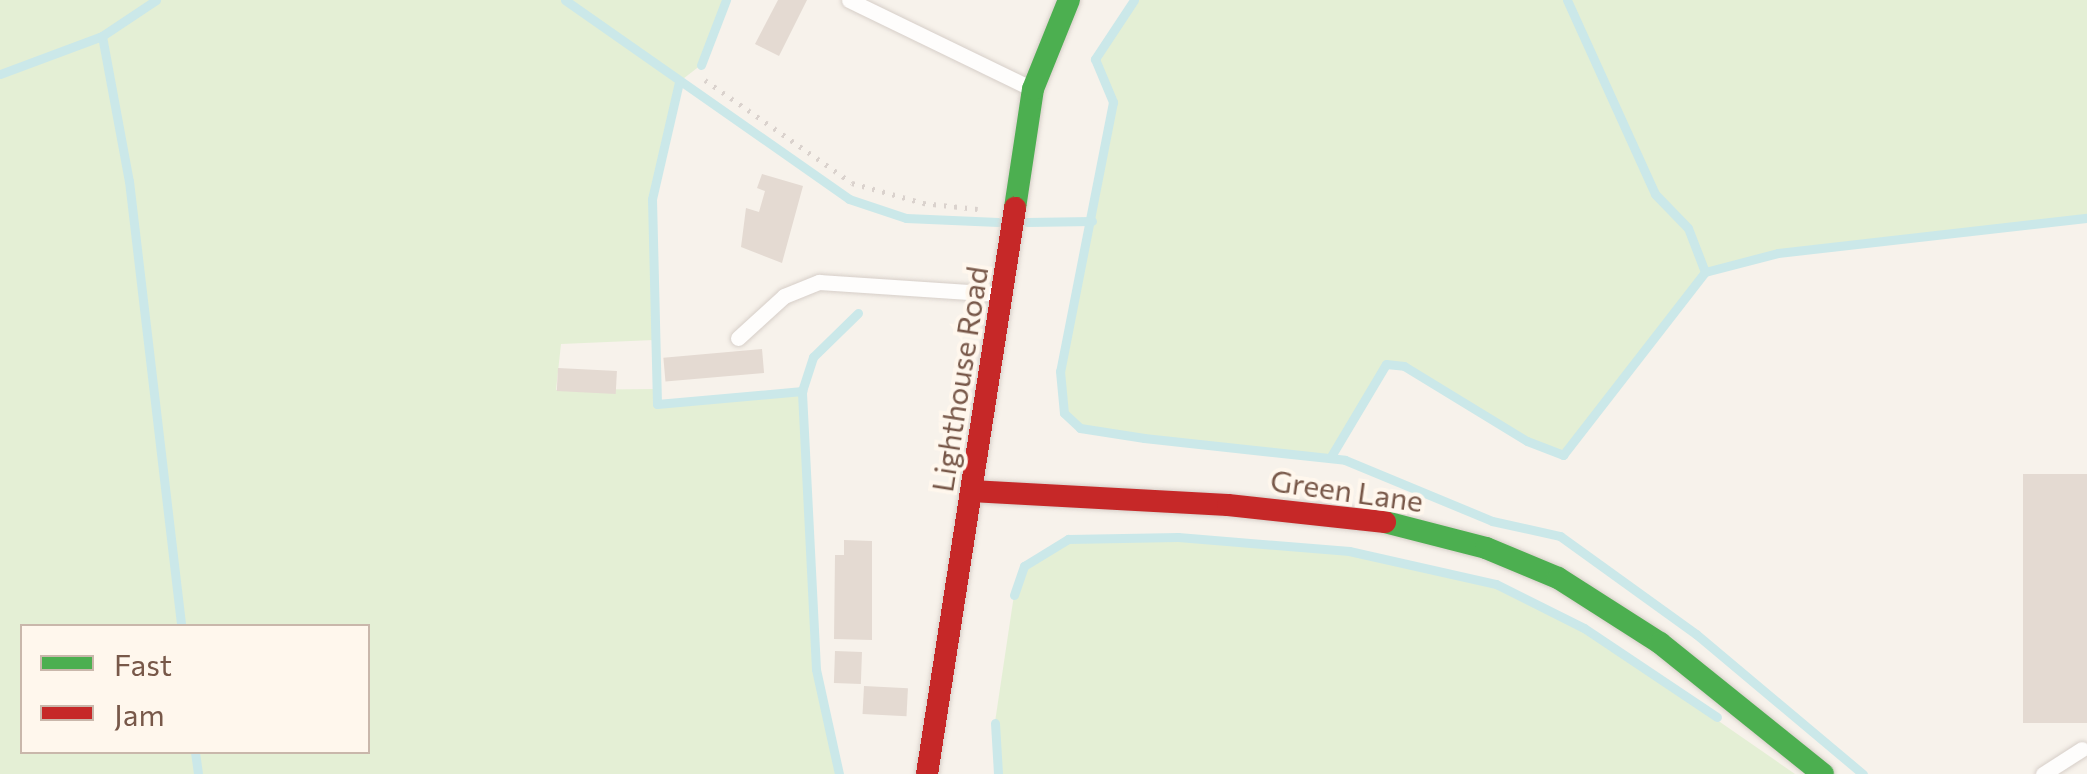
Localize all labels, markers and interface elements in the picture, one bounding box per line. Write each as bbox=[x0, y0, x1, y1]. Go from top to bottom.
street label: Lighthouse Road bbox=[923, 264, 995, 494]
street label: Green Lane bbox=[1268, 461, 1426, 519]
legend bbox=[20, 624, 370, 754]
text: Fast bbox=[114, 645, 172, 682]
text: Jam bbox=[114, 695, 165, 732]

